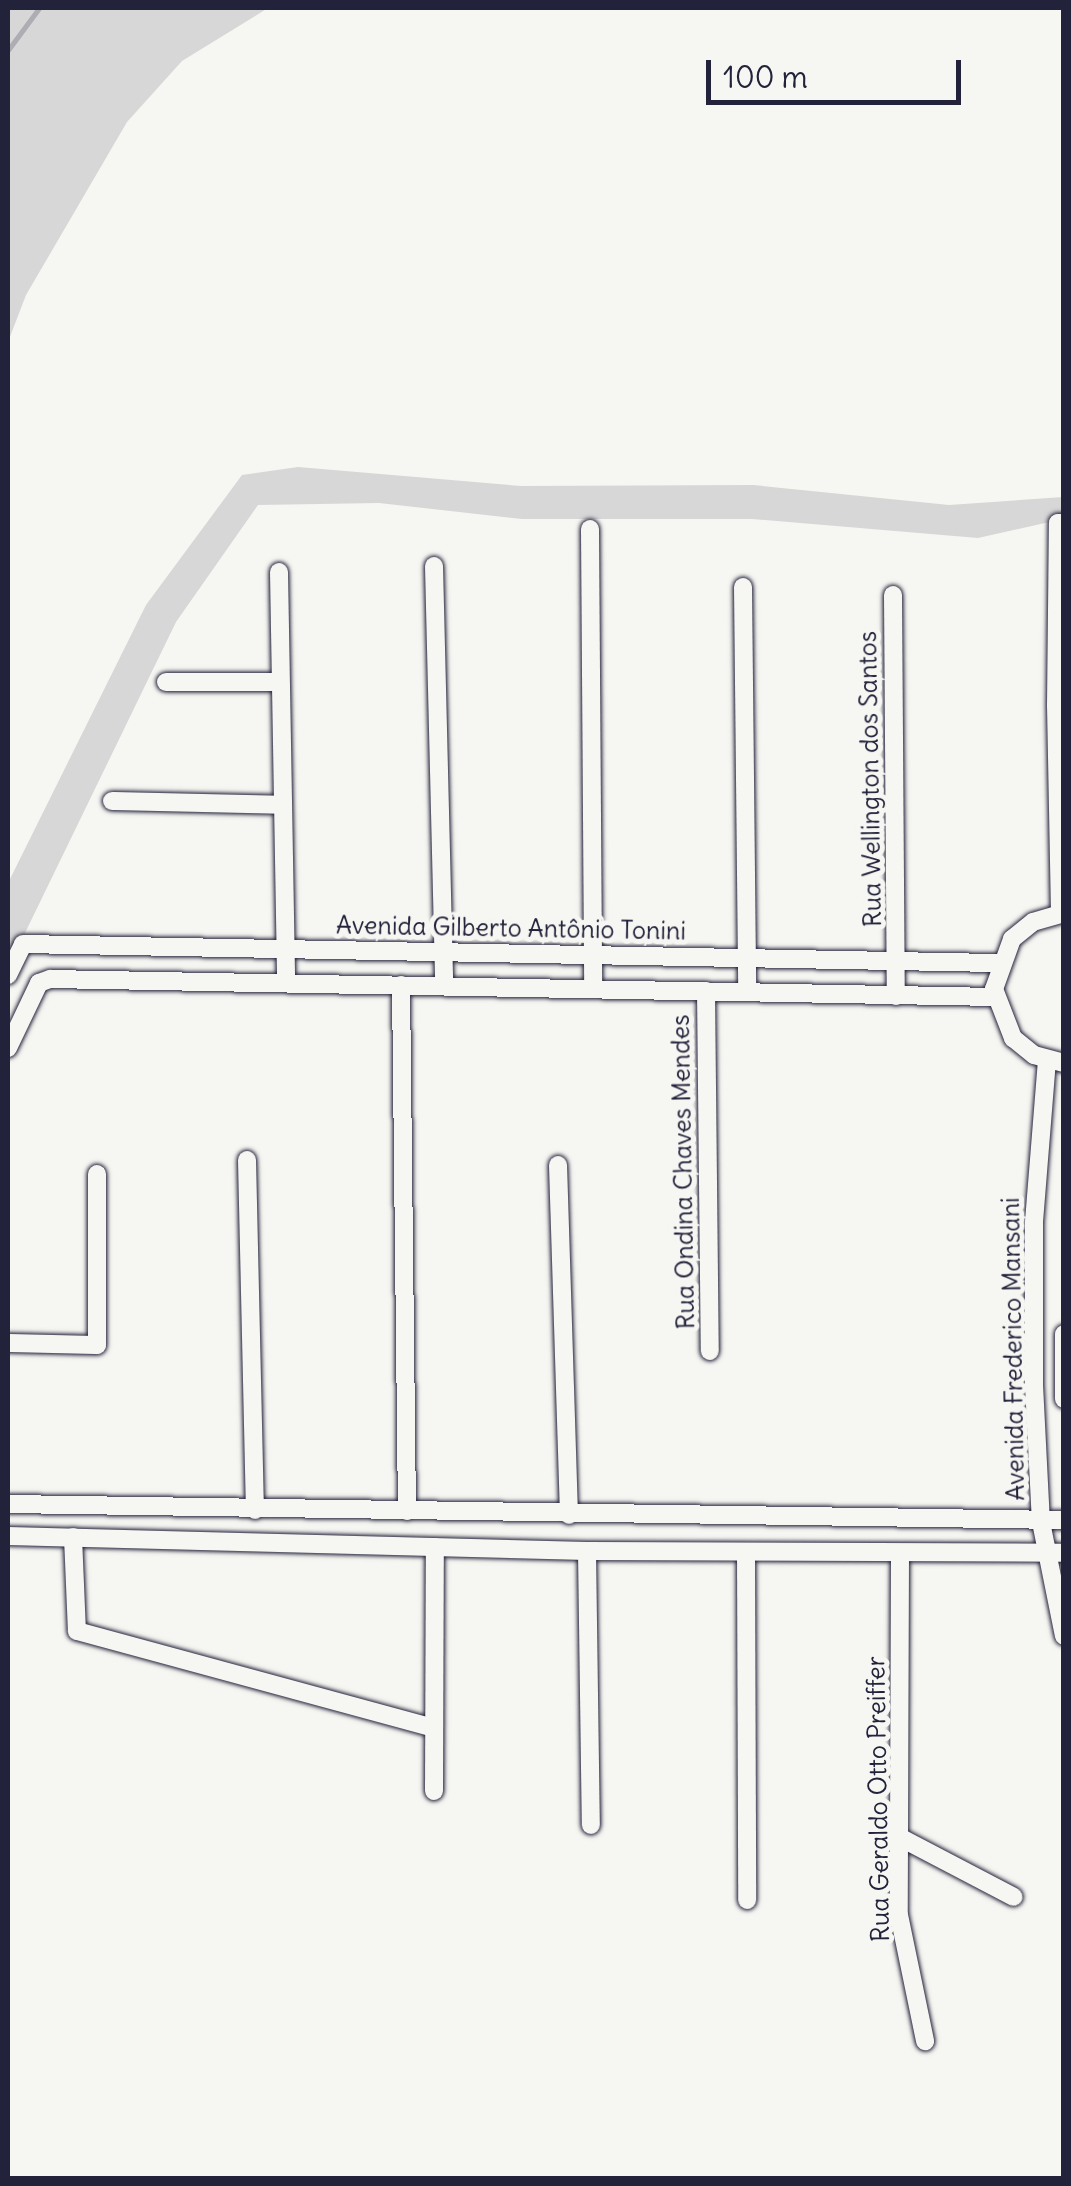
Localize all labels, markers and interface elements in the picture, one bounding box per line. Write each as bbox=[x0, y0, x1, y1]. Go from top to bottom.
scale bar bbox=[711, 40, 966, 102]
text: 100 m bbox=[723, 58, 808, 96]
street label: Rua Wellington dos Santos bbox=[852, 631, 888, 927]
street label: Avenida Gilberto Antônio Tonini bbox=[336, 910, 686, 946]
street label: Rua Ondina Chaves Mendes bbox=[665, 1014, 701, 1330]
street label: Avenida Frederico Mansani bbox=[995, 1197, 1031, 1501]
street label: Rua Geraldo Otto Preiffer bbox=[861, 1656, 895, 1942]

